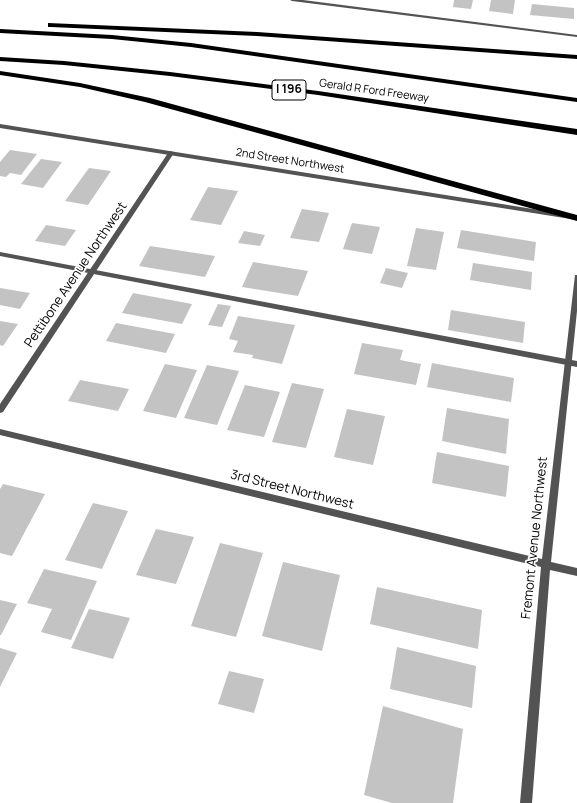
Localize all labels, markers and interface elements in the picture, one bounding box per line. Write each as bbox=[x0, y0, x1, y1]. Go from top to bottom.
street label: Gerald R Ford Freeway bbox=[318, 77, 430, 105]
road number: I 196 bbox=[272, 80, 306, 100]
street label: 2nd Street Northwest bbox=[235, 146, 345, 176]
street label: Pettibone Avenue Northwest bbox=[21, 199, 131, 351]
street label: Fremont Avenue Northwest bbox=[519, 456, 551, 620]
street label: 3rd Street Northwest bbox=[229, 467, 355, 513]

